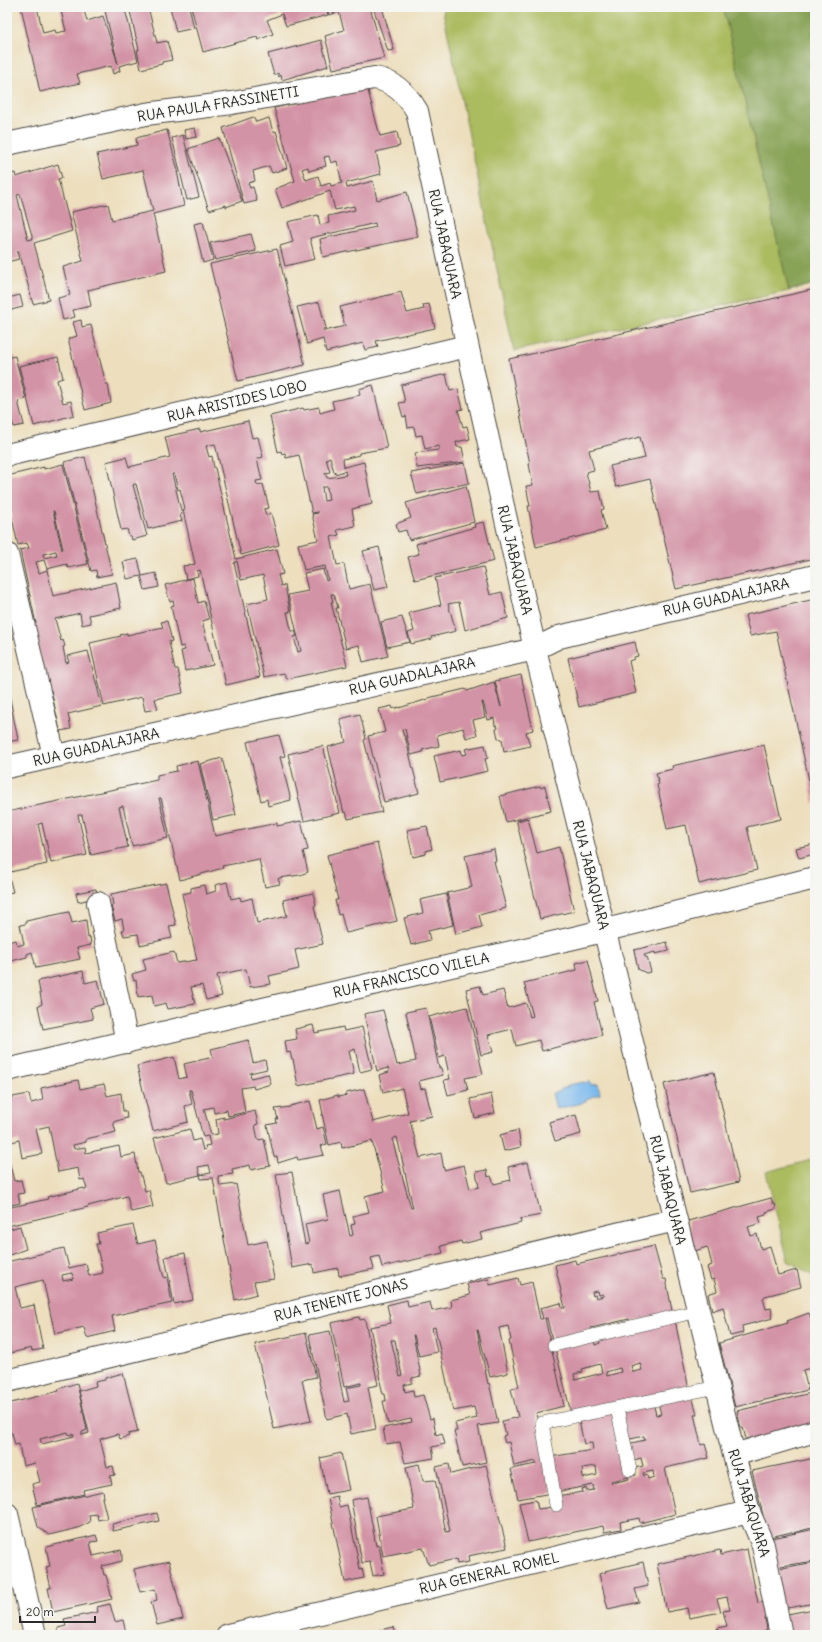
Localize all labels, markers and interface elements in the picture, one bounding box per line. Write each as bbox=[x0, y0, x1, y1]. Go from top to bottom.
street label: RUA PAULA FRASSINETTI bbox=[136, 82, 300, 126]
street label: RUA JABAQUARA bbox=[425, 187, 465, 301]
street label: RUA ARISTIDES LOBO bbox=[165, 376, 309, 426]
street label: RUA JABAQUARA bbox=[494, 503, 536, 617]
street label: RUA GUADALAJARA bbox=[661, 574, 791, 620]
street label: RUA GUADALAJARA bbox=[347, 653, 477, 699]
street label: RUA GUADALAJARA bbox=[31, 724, 161, 770]
street label: RUA JABAQUARA bbox=[569, 818, 613, 932]
street label: RUA FRANCISCO VILELA bbox=[331, 948, 491, 1002]
street label: RUA JABAQUARA bbox=[646, 1133, 690, 1247]
street label: RUA TENENTE JONAS bbox=[272, 1275, 410, 1325]
street label: RUA JABAQUARA bbox=[724, 1447, 774, 1559]
street label: RUA GENERAL ROMEL bbox=[417, 1548, 561, 1598]
scale bar bbox=[20, 1598, 95, 1624]
text: 20 m bbox=[26, 1604, 54, 1619]

